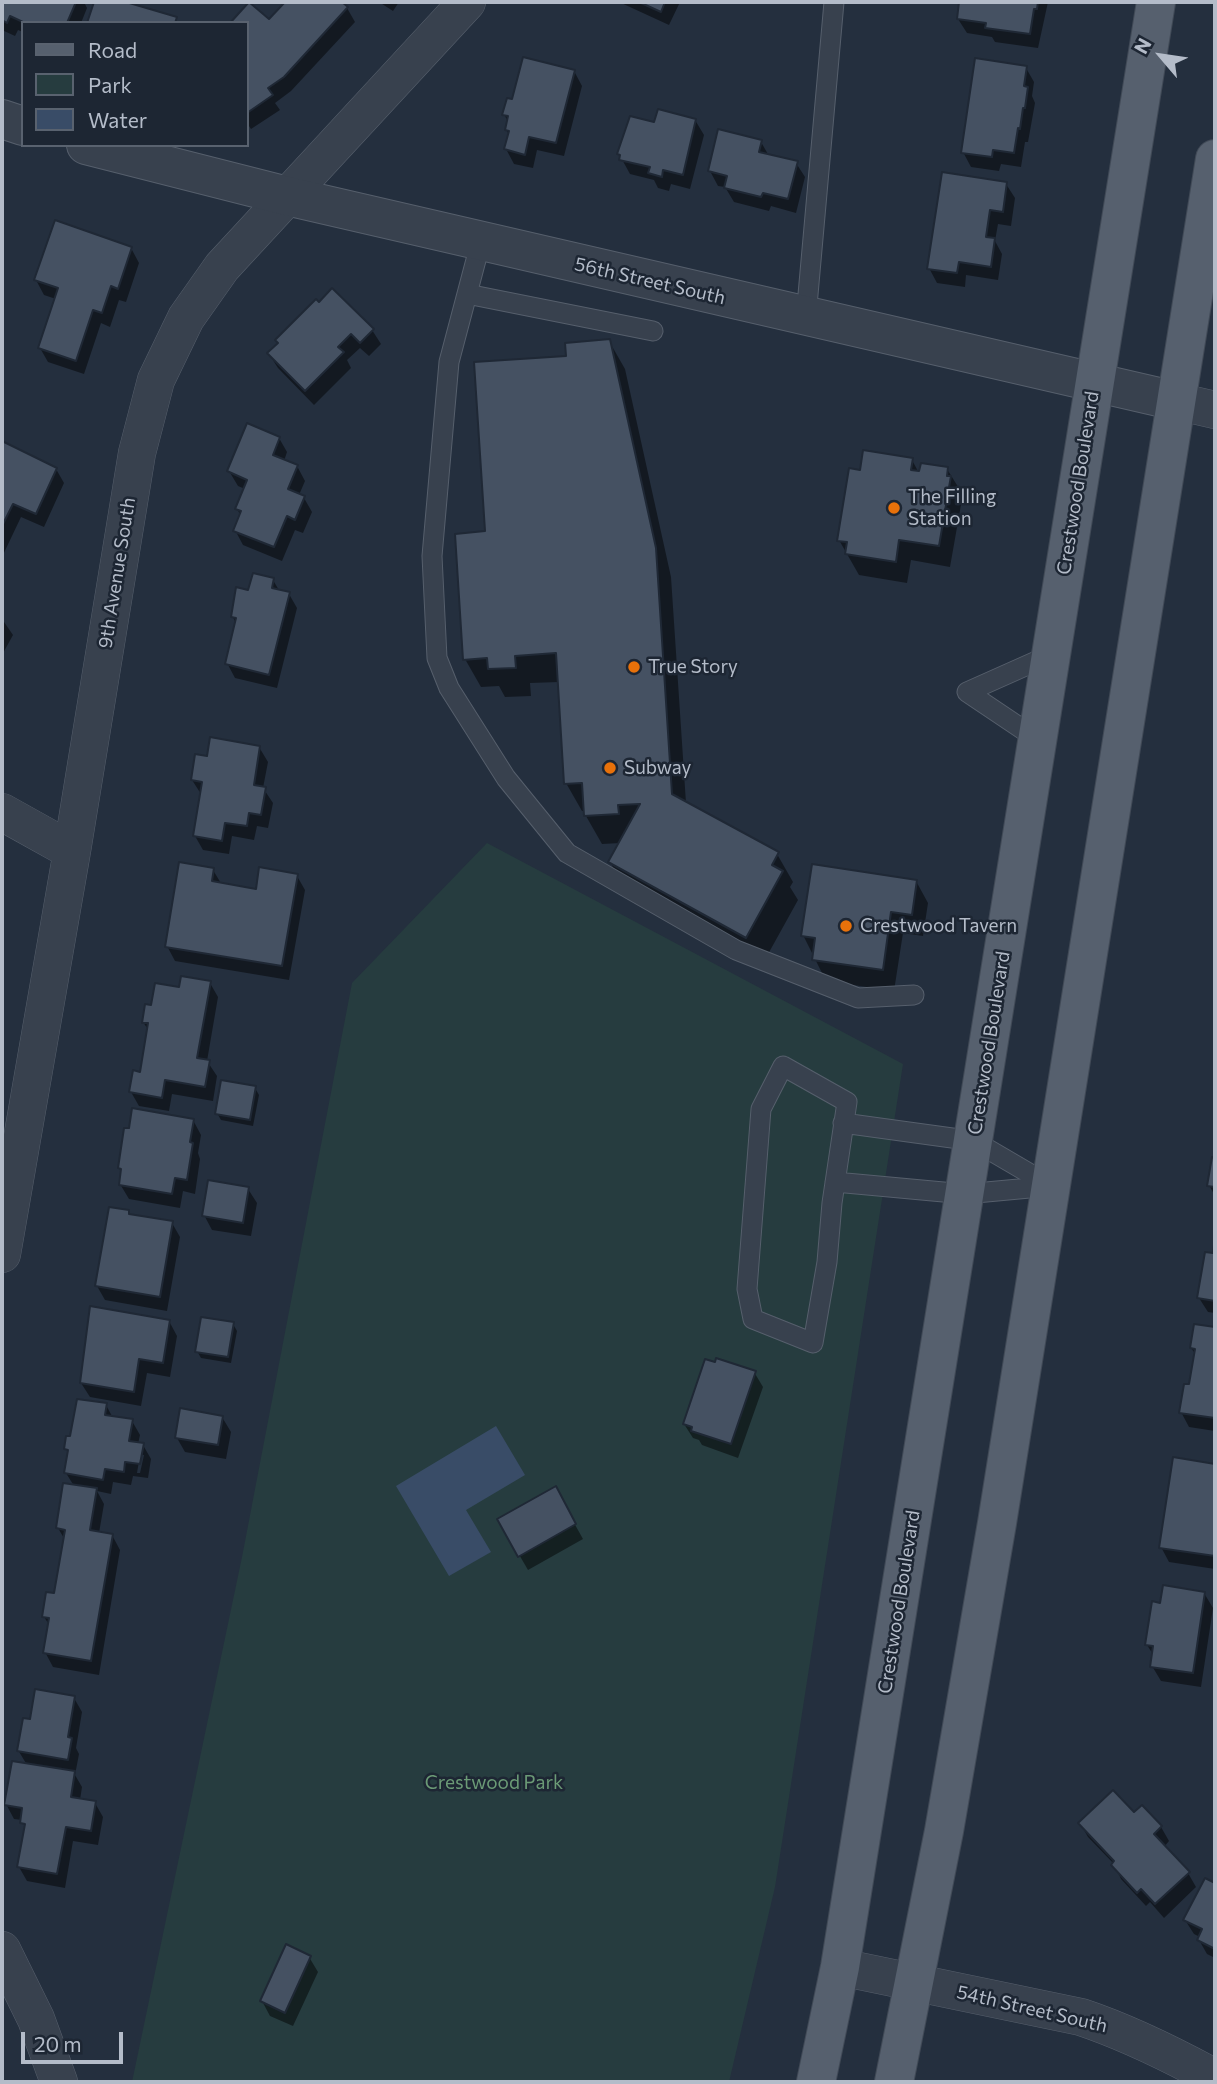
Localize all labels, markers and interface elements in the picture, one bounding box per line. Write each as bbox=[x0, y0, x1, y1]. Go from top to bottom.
legend bbox=[21, 21, 248, 147]
north arrow bbox=[1126, 21, 1196, 91]
text: N bbox=[1129, 34, 1156, 57]
text: Road bbox=[88, 37, 137, 62]
text: Park bbox=[88, 72, 132, 97]
text: Water bbox=[88, 107, 147, 132]
street label: 56th Street South bbox=[572, 253, 728, 309]
street label: Crestwood Boulevard bbox=[1052, 390, 1104, 576]
place label: The Filling Station bbox=[908, 486, 996, 530]
street label: 9th Avenue South bbox=[94, 496, 140, 650]
marker: The Filling Station bbox=[886, 500, 902, 516]
place label: True Story bbox=[648, 656, 738, 678]
marker: True Story bbox=[626, 659, 642, 675]
place label: Subway bbox=[624, 757, 691, 779]
marker: Subway bbox=[602, 760, 618, 776]
place label: Crestwood Tavern bbox=[860, 915, 1017, 937]
marker: Crestwood Tavern bbox=[838, 918, 854, 934]
street label: Crestwood Boulevard bbox=[963, 950, 1015, 1136]
street label: Crestwood Boulevard bbox=[873, 1509, 925, 1695]
park label: Crestwood Park bbox=[425, 1772, 563, 1794]
street label: 54th Street South bbox=[955, 1981, 1109, 2037]
scale bar bbox=[24, 2018, 126, 2062]
text: 20 m bbox=[34, 2031, 82, 2056]

